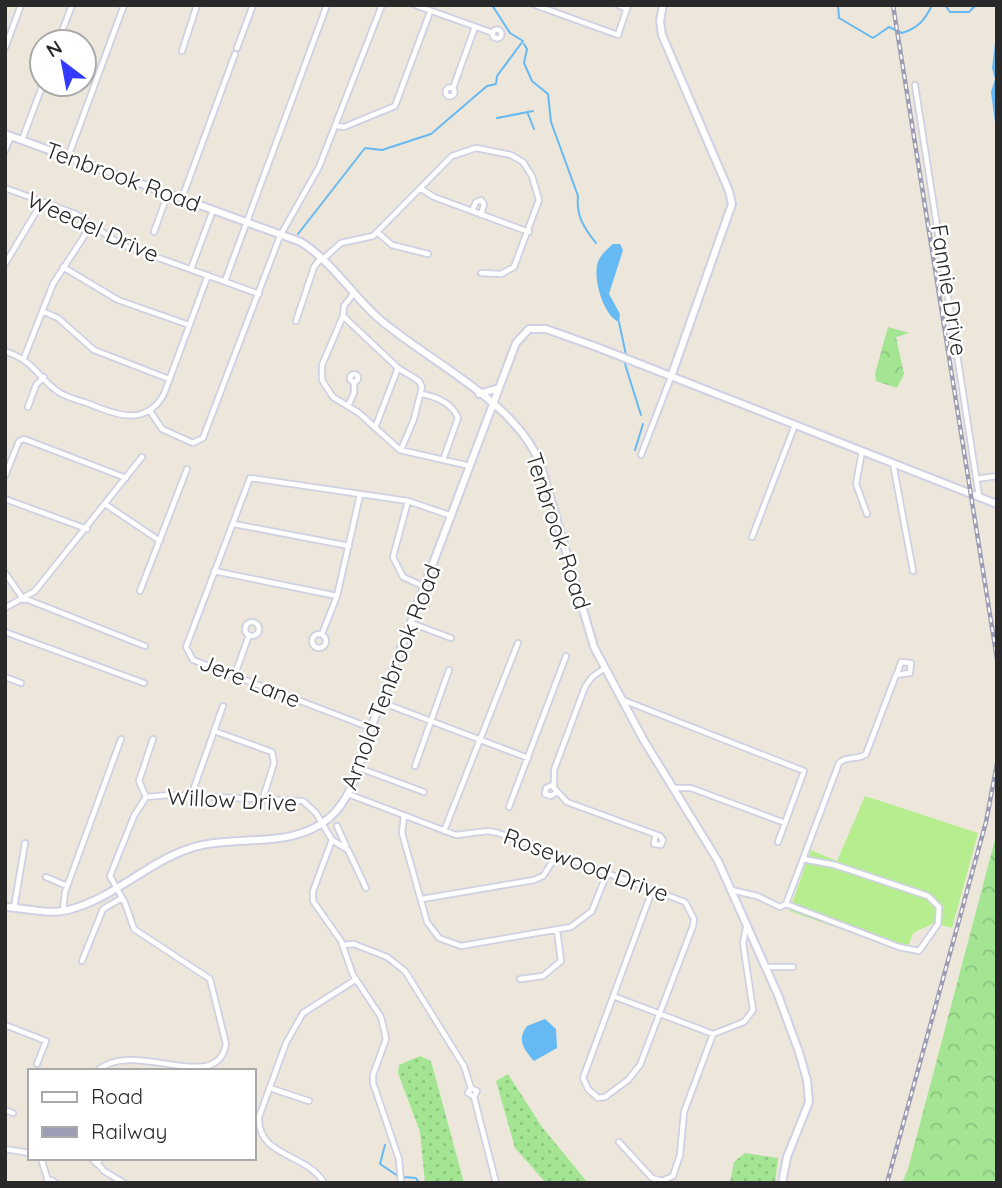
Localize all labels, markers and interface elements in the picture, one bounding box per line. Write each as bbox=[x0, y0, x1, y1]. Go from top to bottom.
north arrow bbox=[28, 28, 98, 98]
text: N bbox=[42, 35, 66, 62]
street label: Tenbrook Road bbox=[42, 135, 205, 218]
street label: Weedel Drive bbox=[23, 184, 164, 269]
street label: Fannie Drive bbox=[925, 222, 974, 358]
street label: Tenbrook Road bbox=[519, 449, 597, 613]
street label: Arnold Tenbrook Road bbox=[334, 560, 447, 794]
street label: Jere Lane bbox=[195, 647, 305, 714]
street label: Willow Drive bbox=[166, 782, 298, 817]
street label: Rosewood Drive bbox=[500, 821, 673, 908]
legend bbox=[28, 1069, 256, 1160]
text: Road bbox=[91, 1083, 143, 1109]
text: Railway bbox=[91, 1118, 167, 1144]

